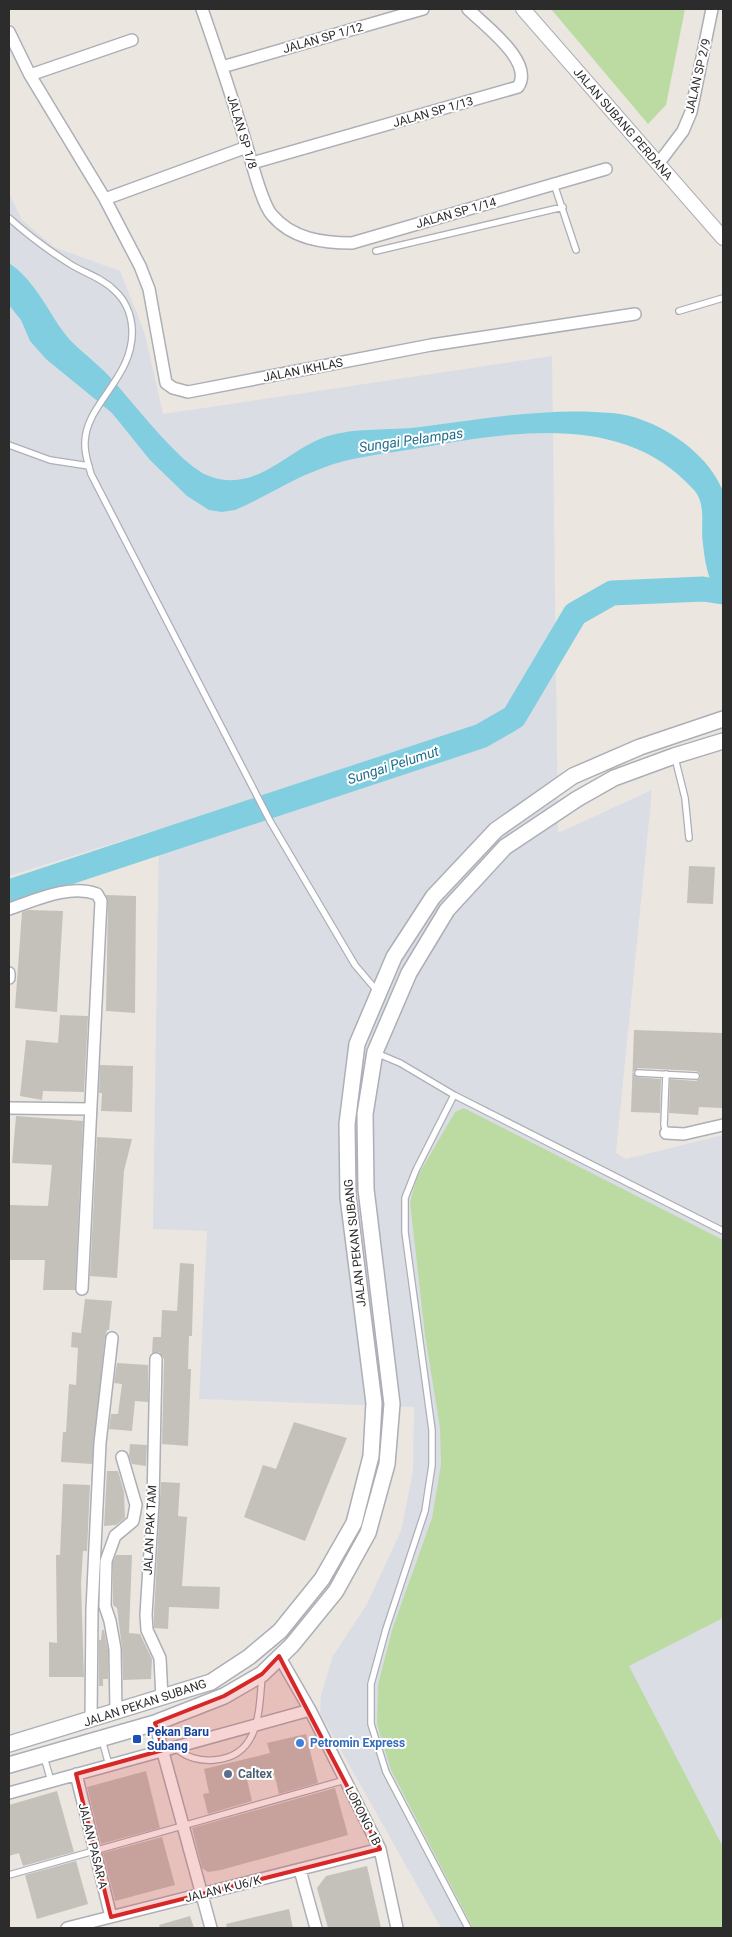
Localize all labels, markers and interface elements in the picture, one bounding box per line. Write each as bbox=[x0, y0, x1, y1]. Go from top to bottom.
street label: JALAN SP 1/12 bbox=[281, 20, 365, 56]
street label: JALAN SP 2/9 bbox=[683, 37, 713, 115]
street label: JALAN SUBANG PERDANA bbox=[570, 65, 676, 183]
street label: JALAN SP 1/8 bbox=[224, 93, 260, 171]
street label: JALAN SP 1/13 bbox=[391, 94, 475, 130]
street label: JALAN SP 1/14 bbox=[414, 195, 498, 231]
street label: JALAN IKHLAS bbox=[262, 355, 344, 385]
water label: Sungai Pelampas bbox=[358, 425, 464, 455]
water label: Sungai Pelumut bbox=[345, 743, 441, 787]
street label: JALAN PEKAN SUBANG bbox=[341, 1178, 369, 1308]
street label: JALAN PAK TAM bbox=[141, 1485, 159, 1575]
street label: JALAN PEKAN SUBANG bbox=[82, 1676, 208, 1730]
place label: Pekan Baru Subang bbox=[147, 1725, 209, 1753]
marker: Pekan Baru Subang bbox=[131, 1733, 143, 1745]
place label: Petromin Express bbox=[310, 1736, 405, 1750]
marker: Petromin Express bbox=[294, 1737, 306, 1749]
place label: Caltex bbox=[238, 1767, 273, 1781]
marker: Caltex bbox=[222, 1768, 234, 1780]
street label: LORONG 1B bbox=[342, 1784, 384, 1848]
street label: JALAN PASAR A bbox=[76, 1802, 110, 1891]
street label: JALAN K U6/K bbox=[184, 1873, 263, 1905]

